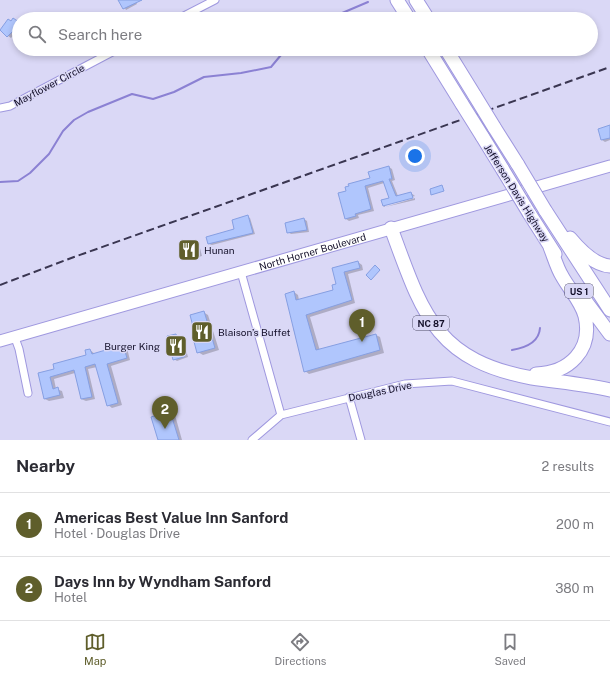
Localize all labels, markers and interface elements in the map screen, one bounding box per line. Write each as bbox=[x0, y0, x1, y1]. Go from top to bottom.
search box bbox=[12, 12, 598, 56]
icon: search bbox=[26, 23, 48, 45]
text: Search here bbox=[58, 26, 142, 43]
street label: Mayflower Circle bbox=[11, 61, 87, 109]
street label: Jefferson Davis Highway bbox=[482, 142, 552, 245]
your location bbox=[405, 146, 425, 166]
street label: North Horner Boulevard bbox=[257, 230, 367, 272]
restaurant icon: Hunan bbox=[176, 237, 202, 263]
place label: Hunan bbox=[204, 244, 235, 256]
road number: US 1 bbox=[565, 284, 593, 298]
pin: 1 bbox=[349, 309, 375, 342]
road number: NC 87 bbox=[413, 316, 449, 330]
restaurant icon: Blaison’s Buffet bbox=[189, 319, 215, 345]
place label: Blaison’s Buffet bbox=[218, 326, 291, 338]
restaurant icon: Burger King bbox=[163, 333, 189, 359]
place label: Burger King bbox=[104, 340, 160, 352]
street label: Douglas Drive bbox=[347, 378, 413, 404]
pin: 2 bbox=[152, 396, 178, 429]
text: Nearby bbox=[16, 456, 75, 476]
text: 2 results bbox=[542, 459, 594, 474]
text: Americas Best Value Inn Sanford bbox=[54, 509, 288, 526]
text: 1 bbox=[26, 517, 32, 532]
text: 200 m bbox=[556, 517, 594, 532]
text: Hotel · Douglas Drive bbox=[54, 526, 180, 541]
text: Days Inn by Wyndham Sanford bbox=[54, 573, 271, 590]
text: 2 bbox=[25, 581, 33, 596]
text: 380 m bbox=[555, 581, 594, 596]
text: Hotel bbox=[54, 590, 87, 605]
tab: Map bbox=[84, 631, 106, 667]
tab: Directions bbox=[275, 631, 326, 667]
tab: Saved bbox=[494, 631, 526, 667]

